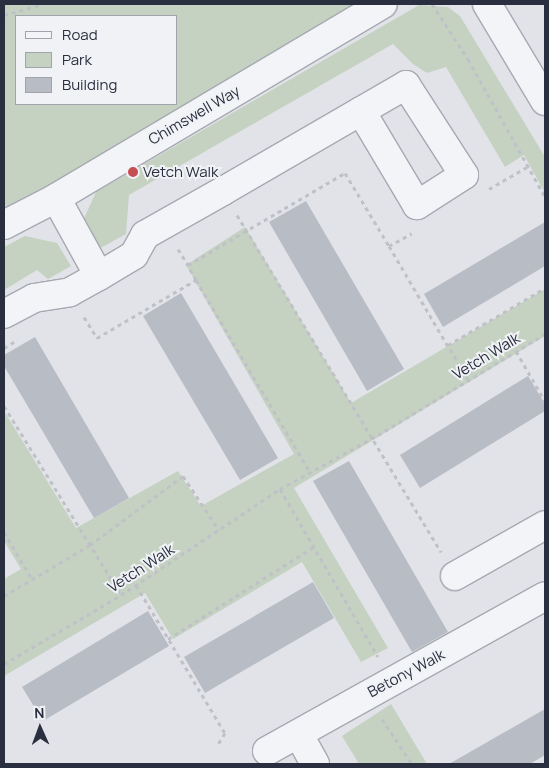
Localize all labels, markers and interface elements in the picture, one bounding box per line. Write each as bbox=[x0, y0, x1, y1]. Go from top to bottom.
legend bbox=[15, 15, 178, 105]
text: Road bbox=[62, 24, 98, 45]
text: Park bbox=[62, 49, 92, 70]
text: Building bbox=[62, 74, 117, 95]
street label: Chimswell Way bbox=[145, 82, 243, 148]
place label: Vetch Walk bbox=[143, 163, 218, 181]
marker: Vetch Walk bbox=[127, 166, 139, 178]
street label: Vetch Walk bbox=[449, 329, 523, 383]
street label: Vetch Walk bbox=[104, 540, 178, 596]
street label: Betony Walk bbox=[364, 645, 448, 701]
north arrow bbox=[15, 703, 65, 753]
text: N bbox=[34, 703, 45, 722]

